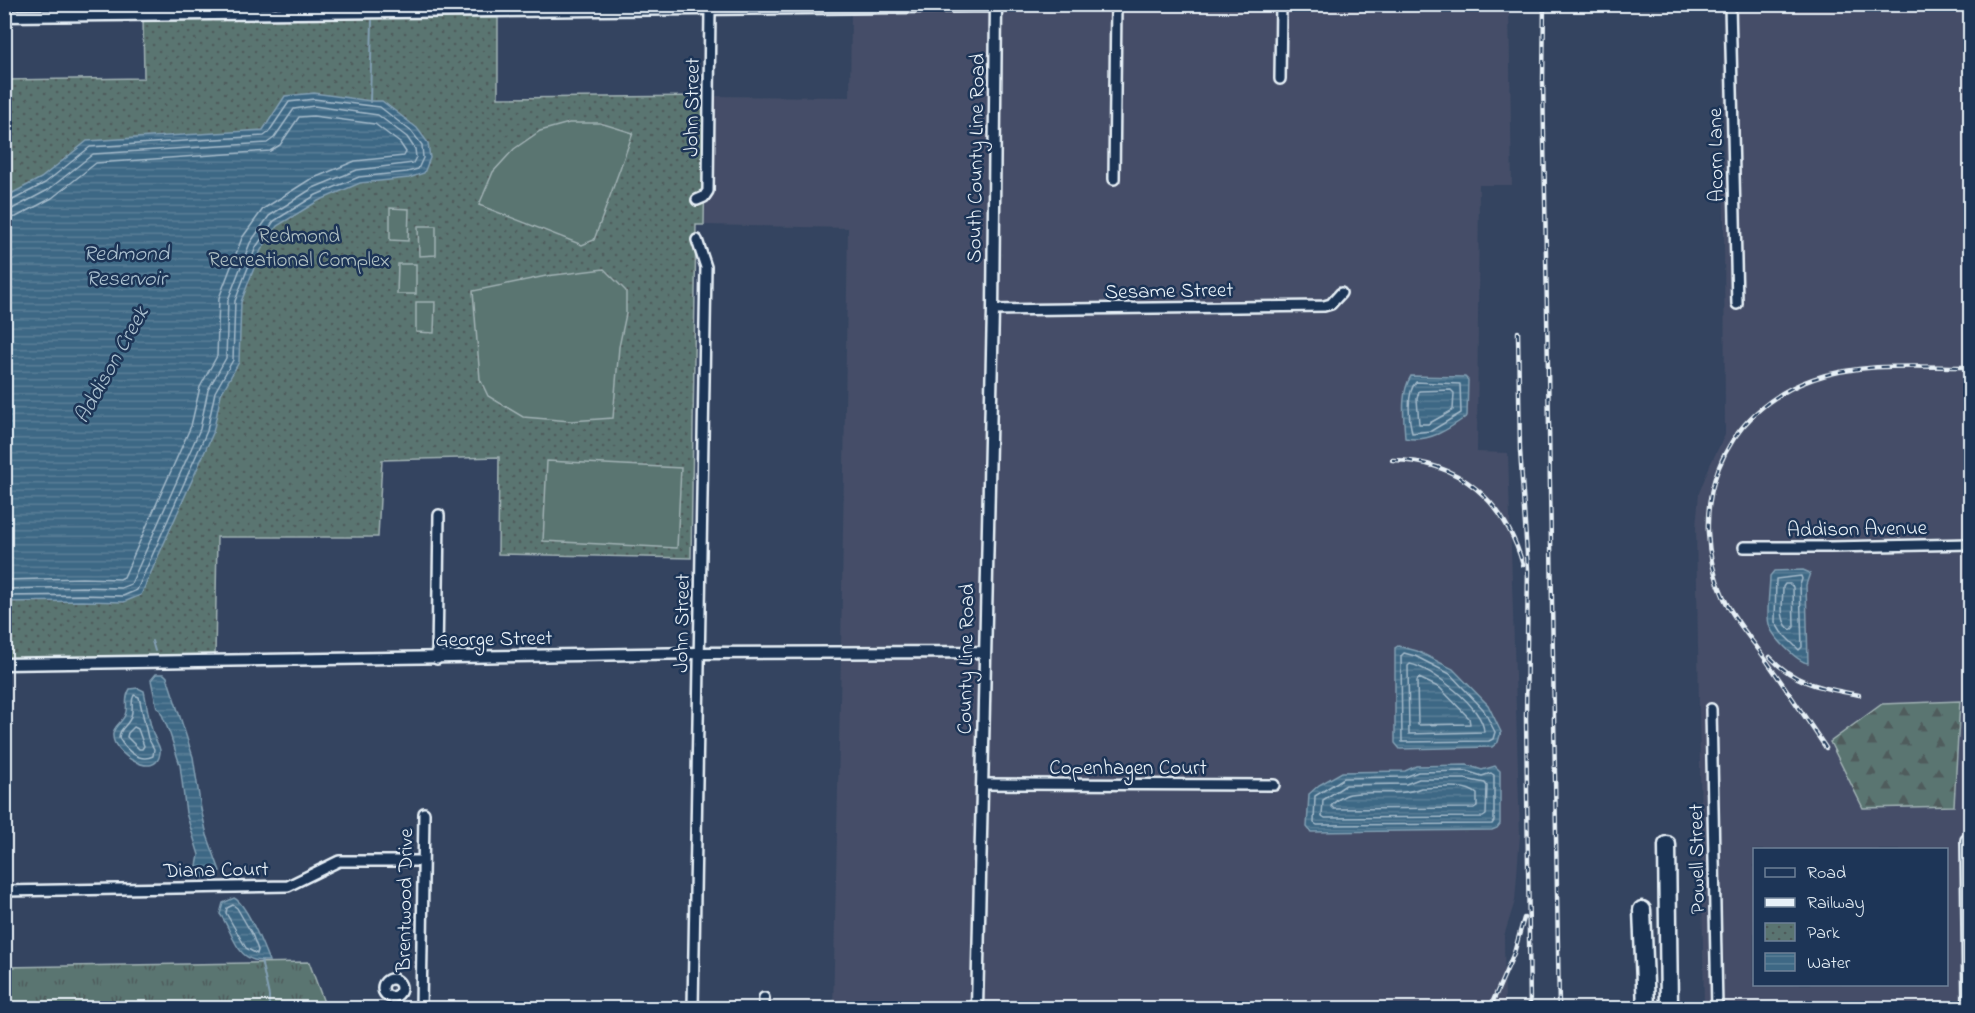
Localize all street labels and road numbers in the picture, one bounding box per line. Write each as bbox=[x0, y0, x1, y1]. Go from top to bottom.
street label: South County Line Road bbox=[960, 53, 996, 263]
street label: John Street bbox=[677, 57, 709, 157]
street label: Acorn Lane bbox=[1701, 107, 1733, 202]
street label: Sesame Street bbox=[1104, 276, 1234, 308]
street label: Addison Avenue bbox=[1787, 514, 1928, 546]
street label: John Street bbox=[667, 573, 699, 673]
street label: County Line Road bbox=[951, 583, 985, 735]
street label: George Street bbox=[435, 624, 553, 658]
street label: Copenhagen Court bbox=[1049, 754, 1207, 786]
street label: Powell Street bbox=[1682, 804, 1714, 914]
street label: Brentwood Drive bbox=[390, 827, 422, 973]
street label: Diana Court bbox=[162, 855, 269, 887]

